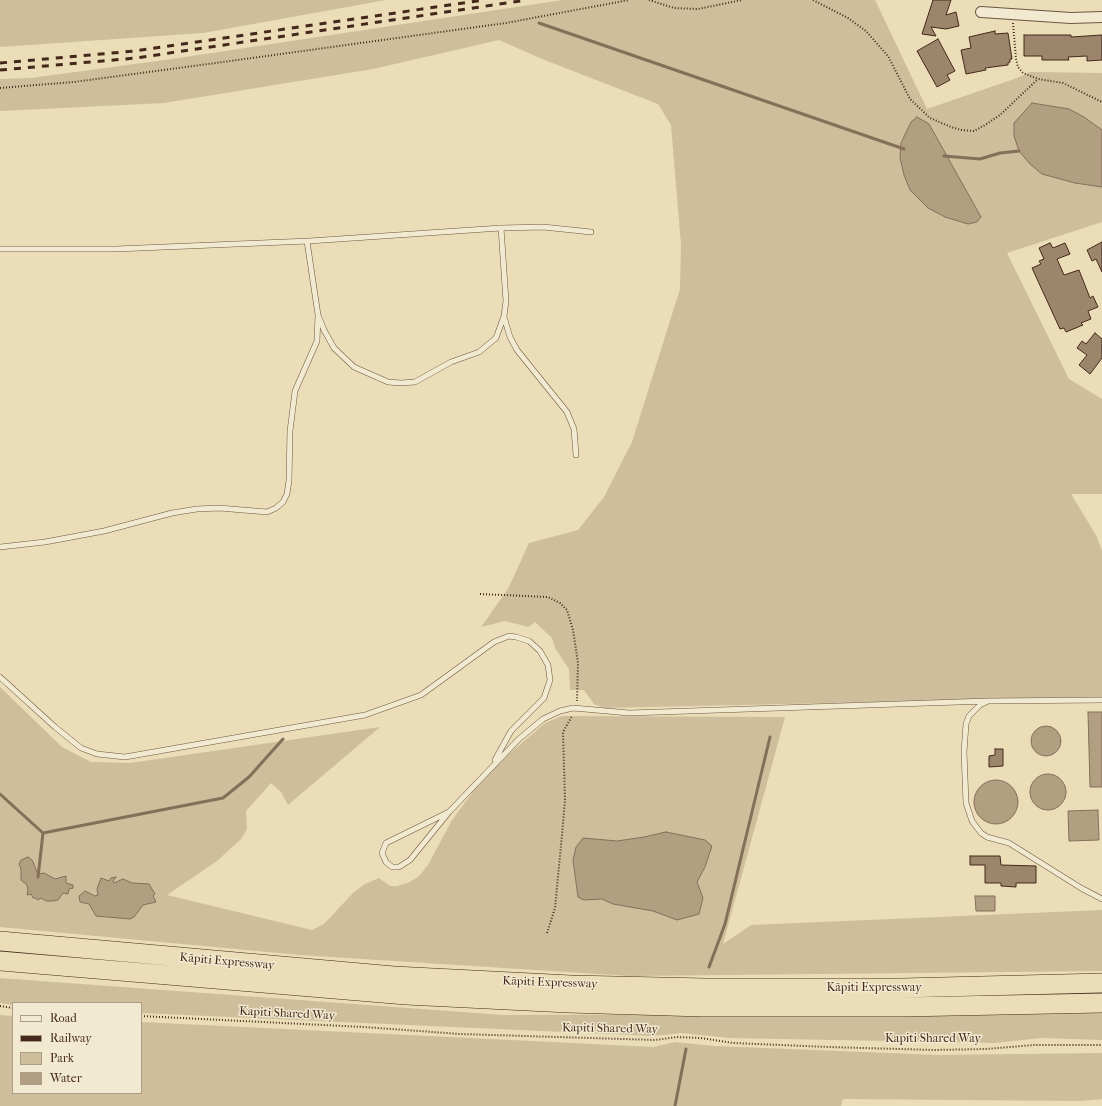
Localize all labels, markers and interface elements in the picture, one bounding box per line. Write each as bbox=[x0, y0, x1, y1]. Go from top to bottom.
street label: Kāpiti Expressway bbox=[179, 951, 275, 973]
street label: Kāpiti Expressway bbox=[502, 974, 598, 992]
street label: Kāpiti Expressway bbox=[826, 981, 922, 995]
legend bbox=[12, 1002, 142, 1094]
street label: Kapiti Shared Way bbox=[239, 1004, 335, 1024]
text: Road bbox=[50, 1011, 77, 1025]
street label: Kapiti Shared Way bbox=[562, 1021, 658, 1037]
text: Railway bbox=[50, 1031, 92, 1045]
street label: Kapiti Shared Way bbox=[885, 1032, 981, 1046]
text: Park bbox=[50, 1051, 74, 1065]
text: Water bbox=[50, 1071, 82, 1085]

